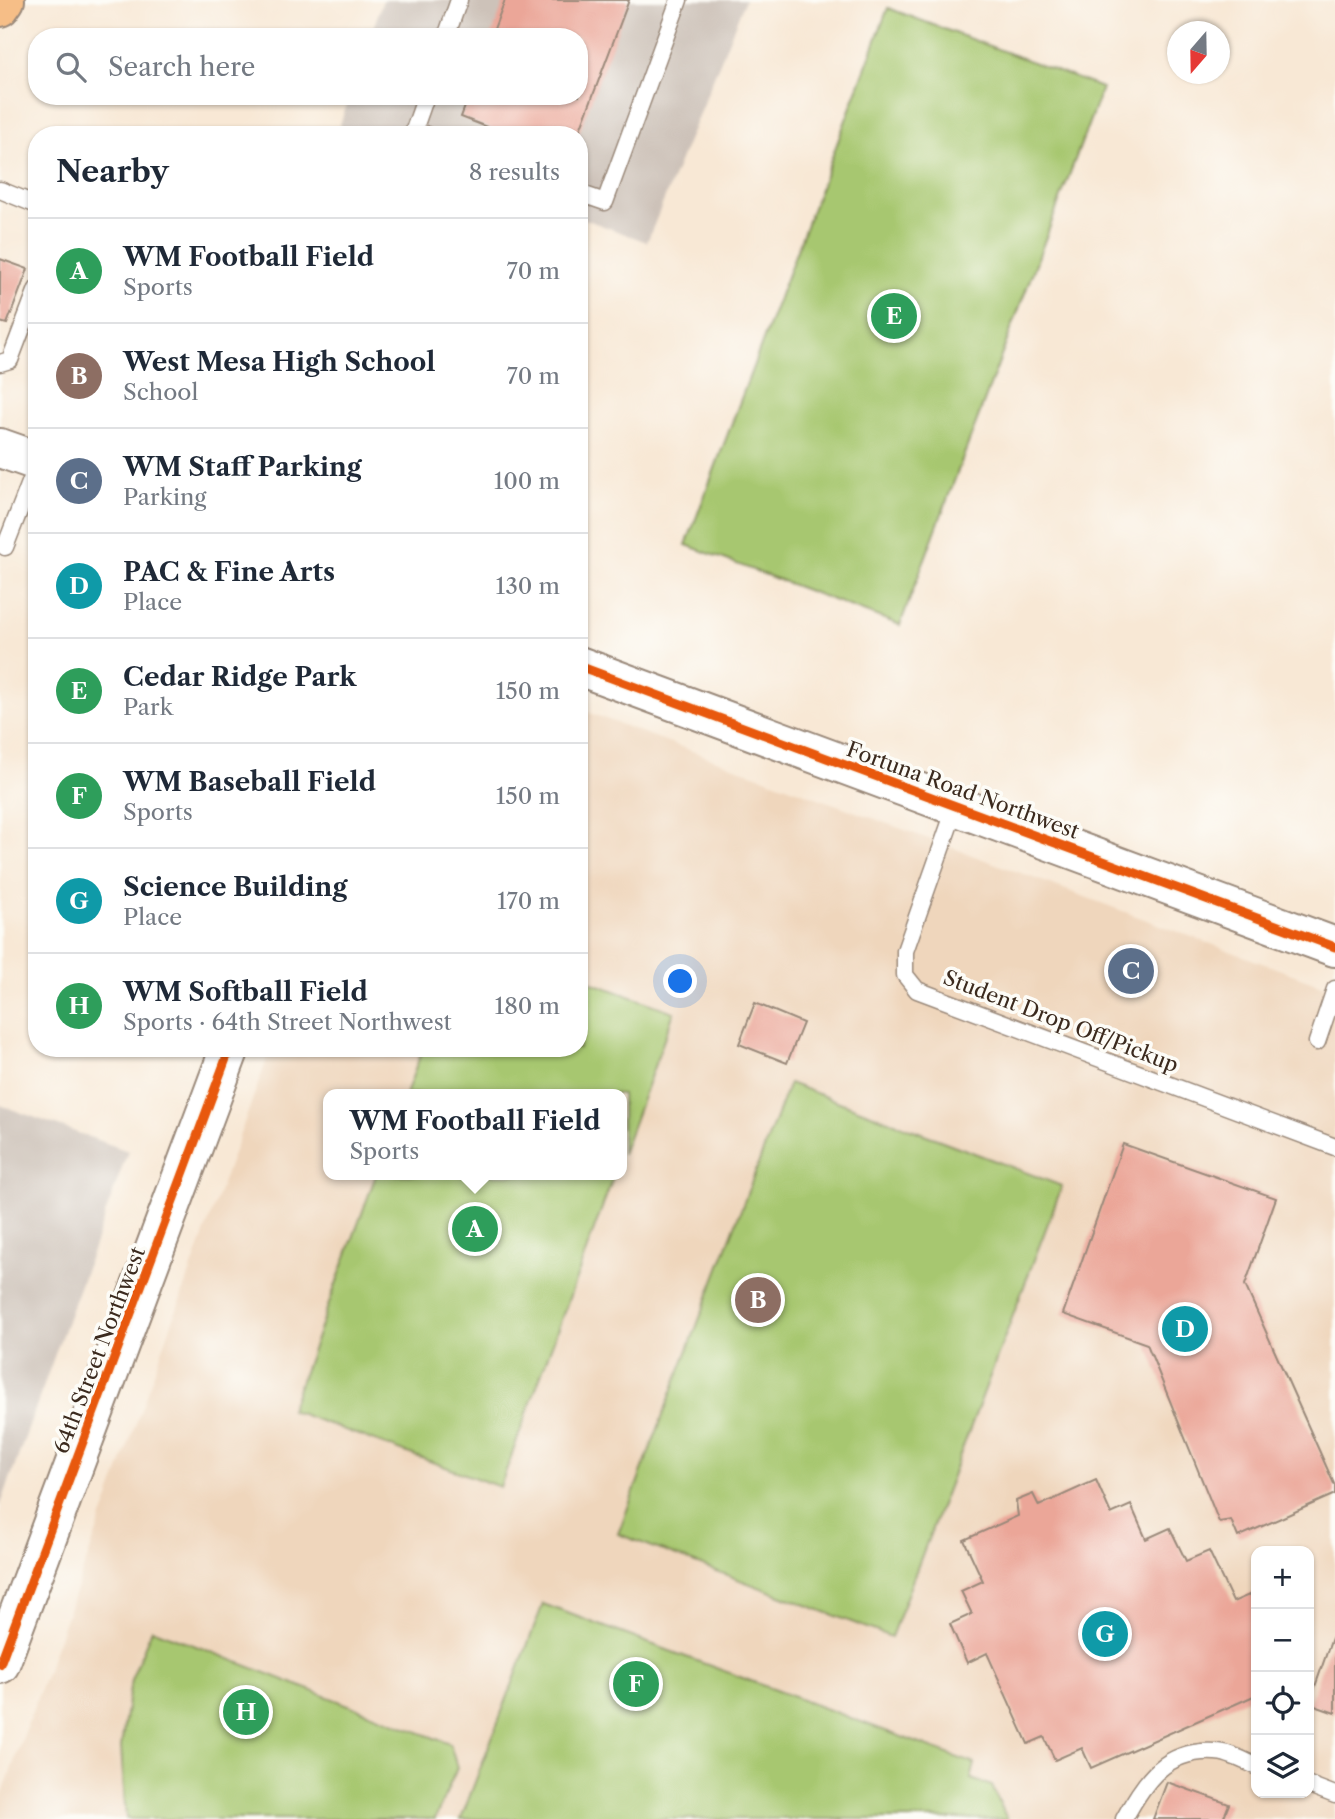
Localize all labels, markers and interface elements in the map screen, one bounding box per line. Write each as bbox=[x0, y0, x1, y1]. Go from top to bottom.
north arrow bbox=[1167, 21, 1230, 84]
search box bbox=[28, 28, 588, 105]
icon: search bbox=[52, 48, 90, 86]
text: Search here bbox=[108, 51, 255, 83]
text: Nearby bbox=[56, 153, 169, 190]
text: 8 results bbox=[469, 158, 560, 186]
text: WM Football Field bbox=[123, 241, 374, 273]
text: A bbox=[70, 257, 88, 285]
text: 70 m bbox=[507, 257, 560, 285]
text: Sports bbox=[123, 273, 193, 301]
pin: E bbox=[871, 290, 917, 342]
text: West Mesa High School bbox=[123, 346, 435, 378]
text: B bbox=[70, 362, 88, 390]
text: 70 m bbox=[507, 362, 560, 390]
text: School bbox=[123, 378, 198, 406]
text: WM Staff Parking bbox=[123, 451, 362, 483]
text: C bbox=[70, 467, 88, 495]
text: 100 m bbox=[494, 467, 560, 495]
text: Parking bbox=[123, 483, 207, 511]
text: PAC & Fine Arts bbox=[123, 556, 335, 588]
text: D bbox=[69, 572, 89, 600]
text: 130 m bbox=[496, 572, 560, 600]
text: Place bbox=[123, 588, 182, 616]
text: Cedar Ridge Park bbox=[123, 661, 356, 693]
text: E bbox=[71, 677, 87, 705]
text: 150 m bbox=[496, 677, 560, 705]
text: Park bbox=[123, 693, 173, 721]
street label: Fortuna Road Northwest bbox=[843, 736, 1083, 844]
text: WM Baseball Field bbox=[123, 766, 376, 798]
text: F bbox=[71, 782, 87, 810]
text: 150 m bbox=[496, 782, 560, 810]
text: Sports bbox=[123, 798, 193, 826]
text: Science Building bbox=[123, 871, 347, 903]
text: G bbox=[69, 887, 89, 915]
text: 170 m bbox=[497, 887, 560, 915]
text: Place bbox=[123, 903, 182, 931]
pin: C bbox=[1108, 945, 1154, 997]
your location bbox=[663, 964, 697, 998]
street label: Student Drop Off/Pickup bbox=[940, 965, 1182, 1077]
text: WM Softball Field bbox=[123, 976, 368, 1008]
text: H bbox=[69, 992, 90, 1020]
text: 180 m bbox=[495, 992, 560, 1020]
text: Sports · 64th Street Northwest bbox=[123, 1008, 452, 1036]
popup bbox=[323, 1089, 627, 1180]
text: WM Football Field bbox=[349, 1105, 601, 1137]
text: Sports bbox=[349, 1137, 419, 1165]
pin: A bbox=[452, 1203, 498, 1255]
street label: 64th Street Northwest bbox=[48, 1243, 150, 1457]
pin: B bbox=[735, 1274, 781, 1326]
pin: D bbox=[1162, 1303, 1208, 1355]
map controls bbox=[1251, 1546, 1314, 1798]
button: + bbox=[1251, 1546, 1314, 1609]
pin: G bbox=[1082, 1608, 1128, 1660]
button: − bbox=[1251, 1609, 1314, 1672]
pin: F bbox=[613, 1658, 659, 1710]
button: locate bbox=[1251, 1672, 1314, 1735]
pin: H bbox=[223, 1686, 269, 1738]
button: layers bbox=[1251, 1735, 1314, 1798]

